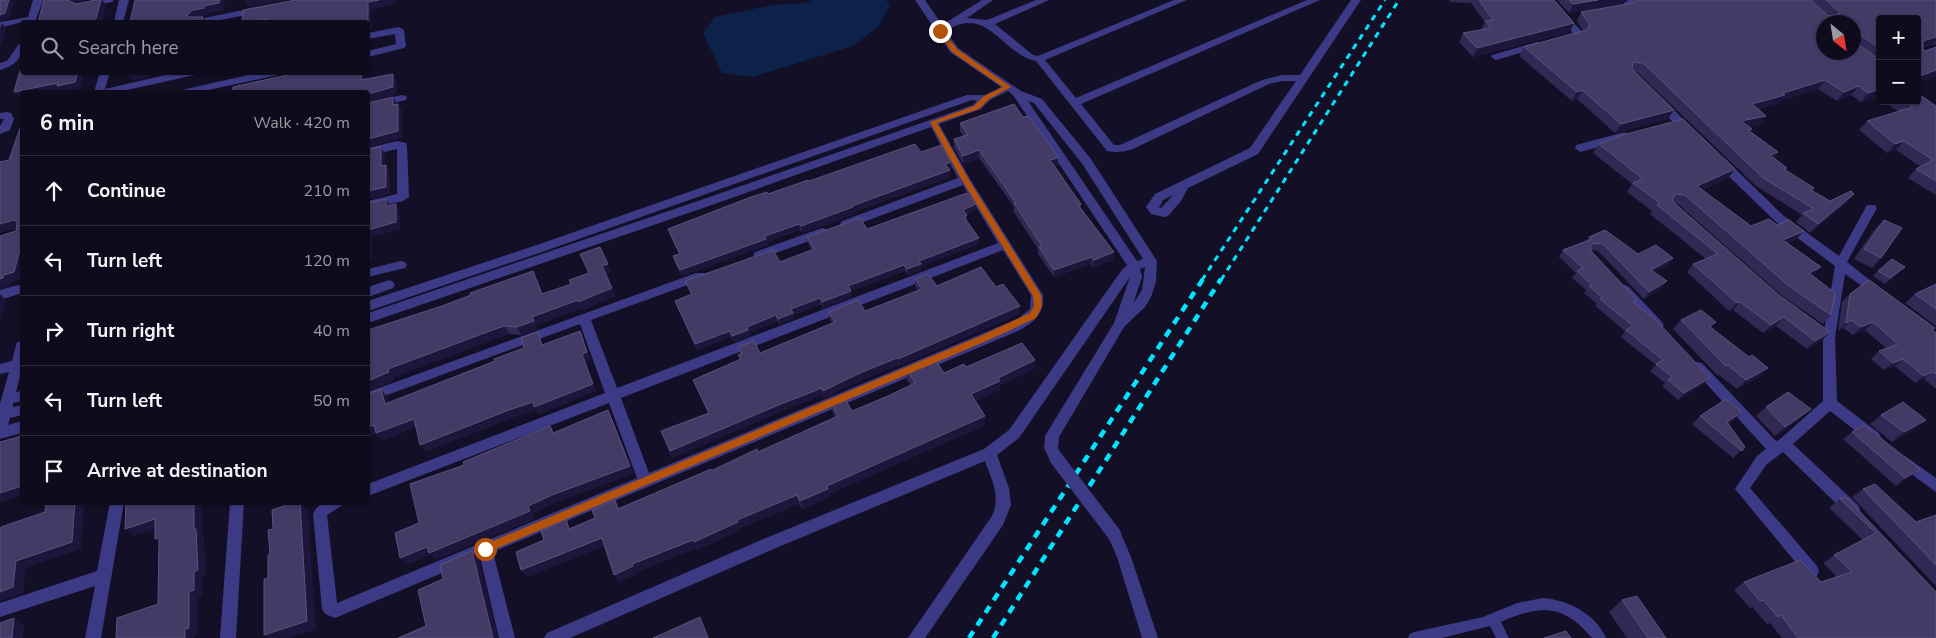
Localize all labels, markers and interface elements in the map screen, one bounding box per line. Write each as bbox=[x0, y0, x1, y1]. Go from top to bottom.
north arrow bbox=[1816, 15, 1861, 60]
map controls bbox=[1876, 15, 1921, 105]
button: + bbox=[1876, 15, 1921, 60]
search box bbox=[20, 20, 370, 75]
route end bbox=[929, 20, 952, 43]
icon: search bbox=[38, 34, 66, 62]
text: Search here bbox=[78, 35, 179, 61]
button: − bbox=[1876, 60, 1921, 105]
text: 6 min bbox=[40, 109, 94, 137]
text: Walk · 420 m bbox=[254, 112, 350, 134]
icon: ahead bbox=[40, 177, 68, 205]
text: Continue bbox=[87, 178, 166, 204]
text: 210 m bbox=[303, 180, 350, 202]
icon: left bbox=[40, 247, 68, 275]
text: Turn left bbox=[87, 248, 162, 274]
text: 120 m bbox=[303, 250, 350, 272]
icon: right bbox=[40, 317, 68, 345]
text: Turn right bbox=[87, 318, 174, 344]
text: 40 m bbox=[313, 320, 350, 342]
icon: left bbox=[40, 387, 68, 415]
text: Turn left bbox=[87, 388, 162, 414]
text: 50 m bbox=[313, 390, 350, 412]
icon: arrive bbox=[40, 457, 68, 485]
text: Arrive at destination bbox=[87, 458, 268, 484]
route start bbox=[474, 538, 497, 561]

